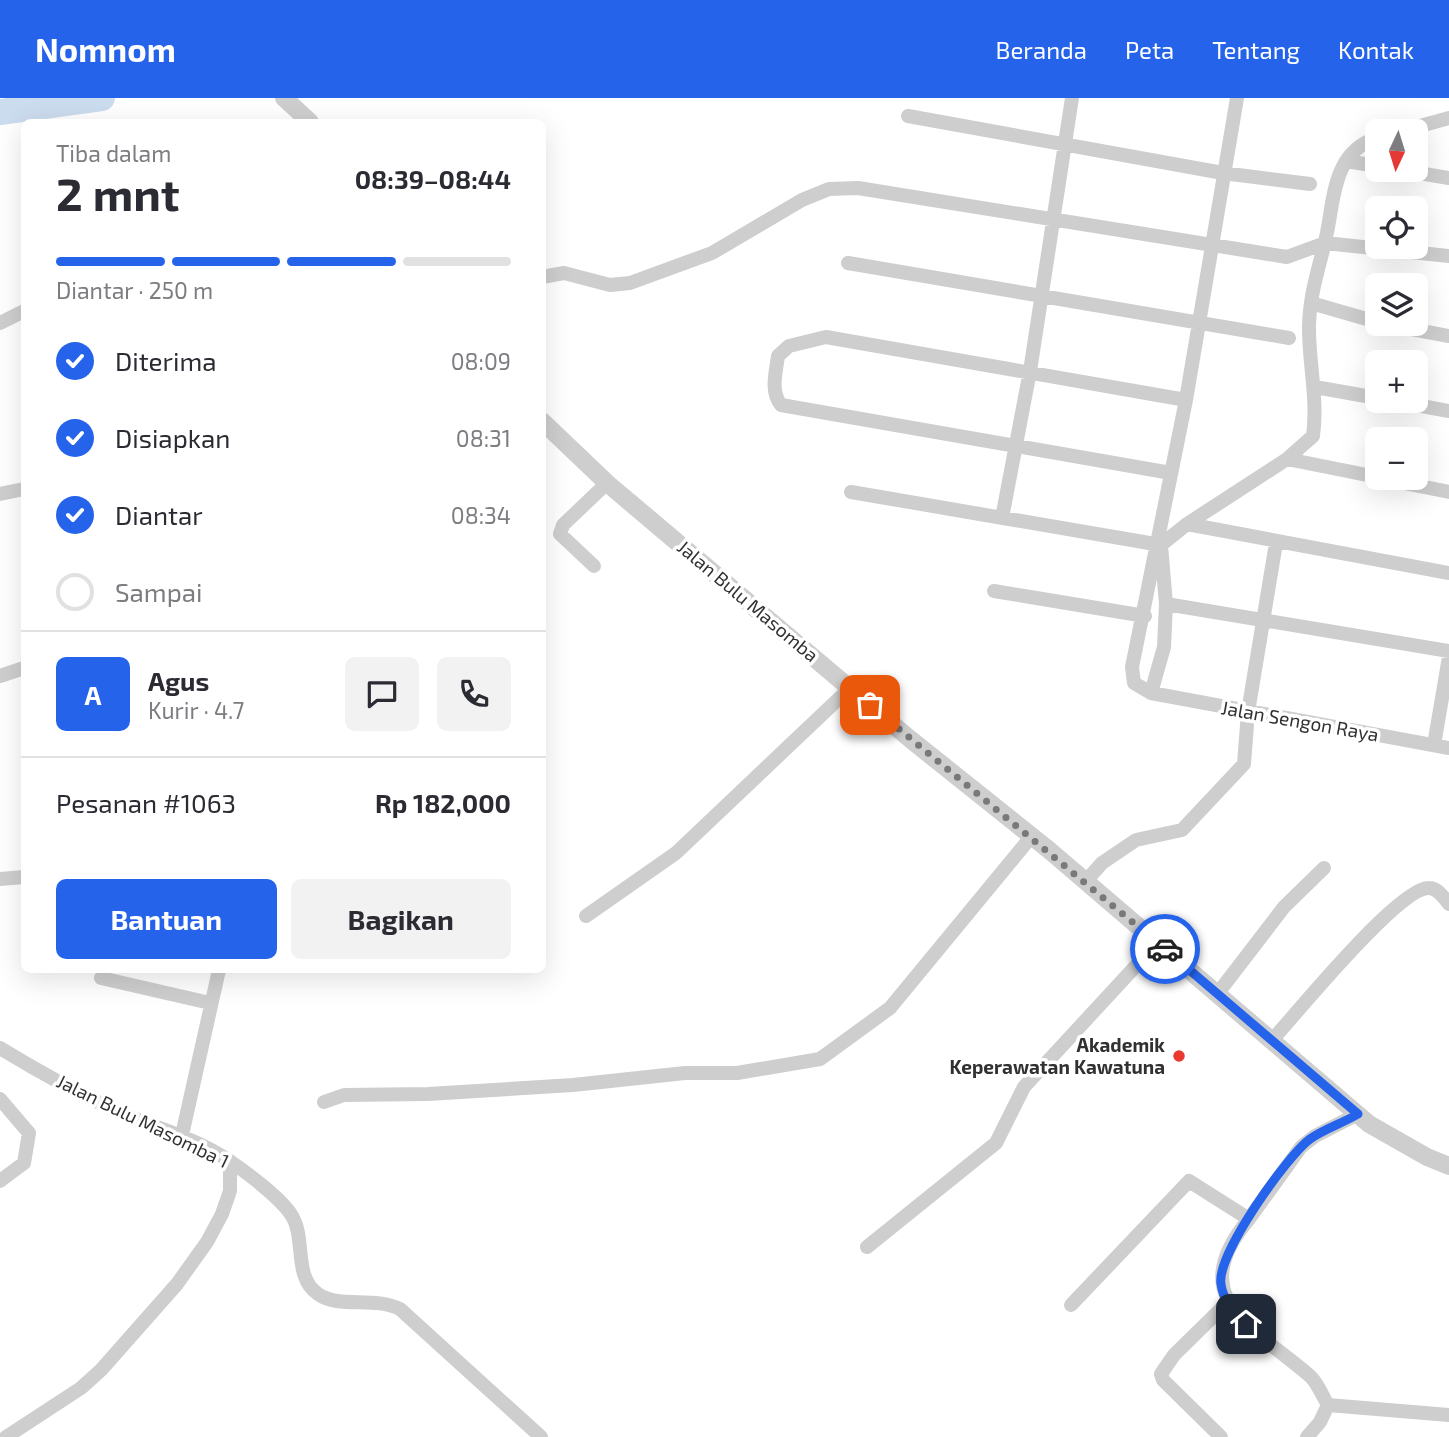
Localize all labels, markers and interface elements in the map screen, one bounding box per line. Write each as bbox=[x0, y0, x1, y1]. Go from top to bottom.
text: Nomnom bbox=[35, 29, 176, 69]
text: Beranda bbox=[996, 35, 1087, 64]
text: Peta bbox=[1125, 35, 1174, 64]
text: Tentang bbox=[1212, 35, 1300, 64]
text: Kontak bbox=[1338, 35, 1414, 64]
north arrow bbox=[1365, 119, 1428, 182]
map controls bbox=[1365, 119, 1428, 490]
text: Tiba dalam bbox=[56, 139, 171, 167]
text: 08:39–08:44 bbox=[355, 163, 511, 194]
text: 2 mnt bbox=[56, 165, 180, 220]
button: locate bbox=[1365, 196, 1428, 259]
button: layers bbox=[1365, 273, 1428, 336]
text: Diantar · 250 m bbox=[56, 276, 213, 304]
icon: check bbox=[56, 342, 94, 380]
text: Diterima bbox=[115, 345, 217, 376]
text: 08:09 bbox=[451, 347, 511, 375]
button: + bbox=[1365, 350, 1428, 413]
icon: check bbox=[56, 419, 94, 457]
text: Disiapkan bbox=[115, 422, 230, 453]
text: 08:31 bbox=[456, 424, 511, 452]
button: − bbox=[1365, 427, 1428, 490]
icon: check bbox=[56, 496, 94, 534]
text: Diantar bbox=[115, 499, 203, 530]
text: 08:34 bbox=[451, 501, 511, 529]
street label: Jalan Bulu Masomba bbox=[673, 535, 824, 666]
text: Sampai bbox=[115, 576, 202, 607]
button: chat bbox=[345, 657, 419, 731]
button: phone bbox=[437, 657, 511, 731]
text: Agus bbox=[148, 665, 209, 696]
pin bbox=[840, 675, 900, 735]
text: A bbox=[85, 679, 101, 710]
icon: bag bbox=[851, 686, 889, 724]
street label: Jalan Sengon Raya bbox=[1220, 695, 1381, 746]
text: Kurir · 4.7 bbox=[148, 696, 244, 724]
text: Pesanan #1063 bbox=[56, 787, 236, 818]
text: Rp 182,000 bbox=[375, 787, 511, 818]
button: Bantuan bbox=[56, 879, 277, 959]
button: Bagikan bbox=[291, 879, 511, 959]
courier bbox=[1130, 914, 1200, 984]
icon: car bbox=[1146, 930, 1184, 968]
place label: Akademik Keperawatan Kawatuna bbox=[949, 1033, 1165, 1078]
marker: Akademik Keperawatan Kawatuna bbox=[1171, 1048, 1187, 1064]
street label: Jalan Bulu Masomba 1 bbox=[53, 1069, 233, 1172]
pin bbox=[1216, 1294, 1276, 1354]
icon: home bbox=[1227, 1305, 1265, 1343]

